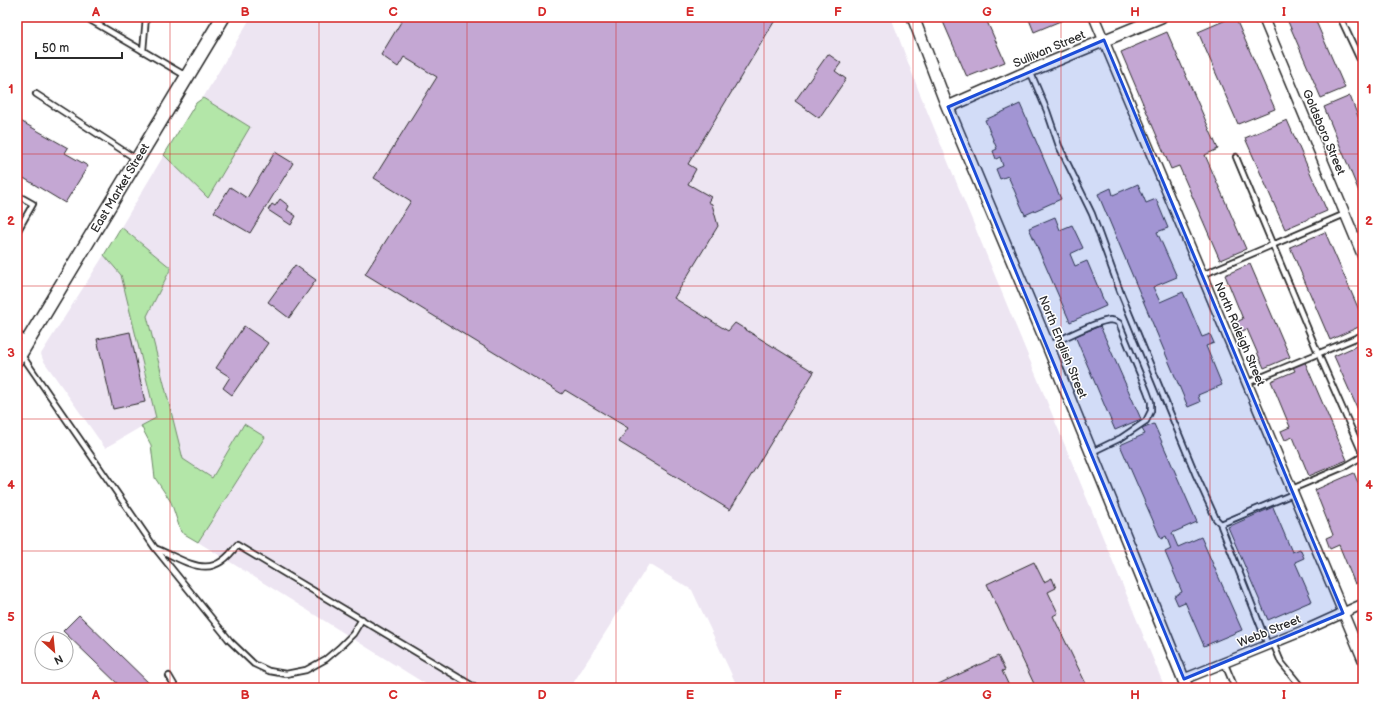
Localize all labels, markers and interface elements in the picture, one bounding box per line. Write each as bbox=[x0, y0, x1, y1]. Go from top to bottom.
text: A bbox=[91, 4, 100, 20]
text: B bbox=[240, 4, 250, 20]
text: C bbox=[388, 4, 398, 20]
text: D bbox=[537, 4, 547, 20]
text: E bbox=[686, 4, 695, 20]
text: F bbox=[834, 4, 842, 20]
text: G bbox=[982, 4, 992, 20]
text: H bbox=[1130, 4, 1140, 20]
text: I bbox=[1282, 4, 1286, 20]
street label: Sullivan Street bbox=[1011, 27, 1088, 71]
scale bar bbox=[36, 34, 122, 60]
text: 50 m bbox=[42, 41, 69, 56]
text: 1 bbox=[8, 81, 14, 97]
text: 1 bbox=[1366, 81, 1372, 97]
street label: Goldsboro Street bbox=[1299, 87, 1348, 178]
street label: East Market Street bbox=[88, 141, 153, 236]
text: 2 bbox=[7, 213, 15, 229]
text: 2 bbox=[1365, 213, 1373, 229]
street label: North Raleigh Street bbox=[1211, 280, 1268, 389]
street label: North English Street bbox=[1035, 294, 1090, 401]
text: 3 bbox=[7, 345, 15, 361]
text: 3 bbox=[1365, 345, 1373, 361]
text: 4 bbox=[7, 477, 15, 493]
text: 4 bbox=[1365, 477, 1373, 493]
text: 5 bbox=[7, 609, 15, 625]
text: 5 bbox=[1365, 609, 1373, 625]
street label: Webb Street bbox=[1235, 612, 1303, 651]
north arrow bbox=[34, 631, 74, 671]
text: N bbox=[52, 652, 65, 667]
text: A bbox=[91, 687, 100, 703]
text: B bbox=[240, 687, 250, 703]
text: C bbox=[388, 687, 398, 703]
text: D bbox=[537, 687, 547, 703]
text: E bbox=[686, 687, 695, 703]
text: F bbox=[834, 687, 842, 703]
text: G bbox=[982, 687, 992, 703]
text: H bbox=[1130, 687, 1140, 703]
text: I bbox=[1282, 687, 1286, 703]

